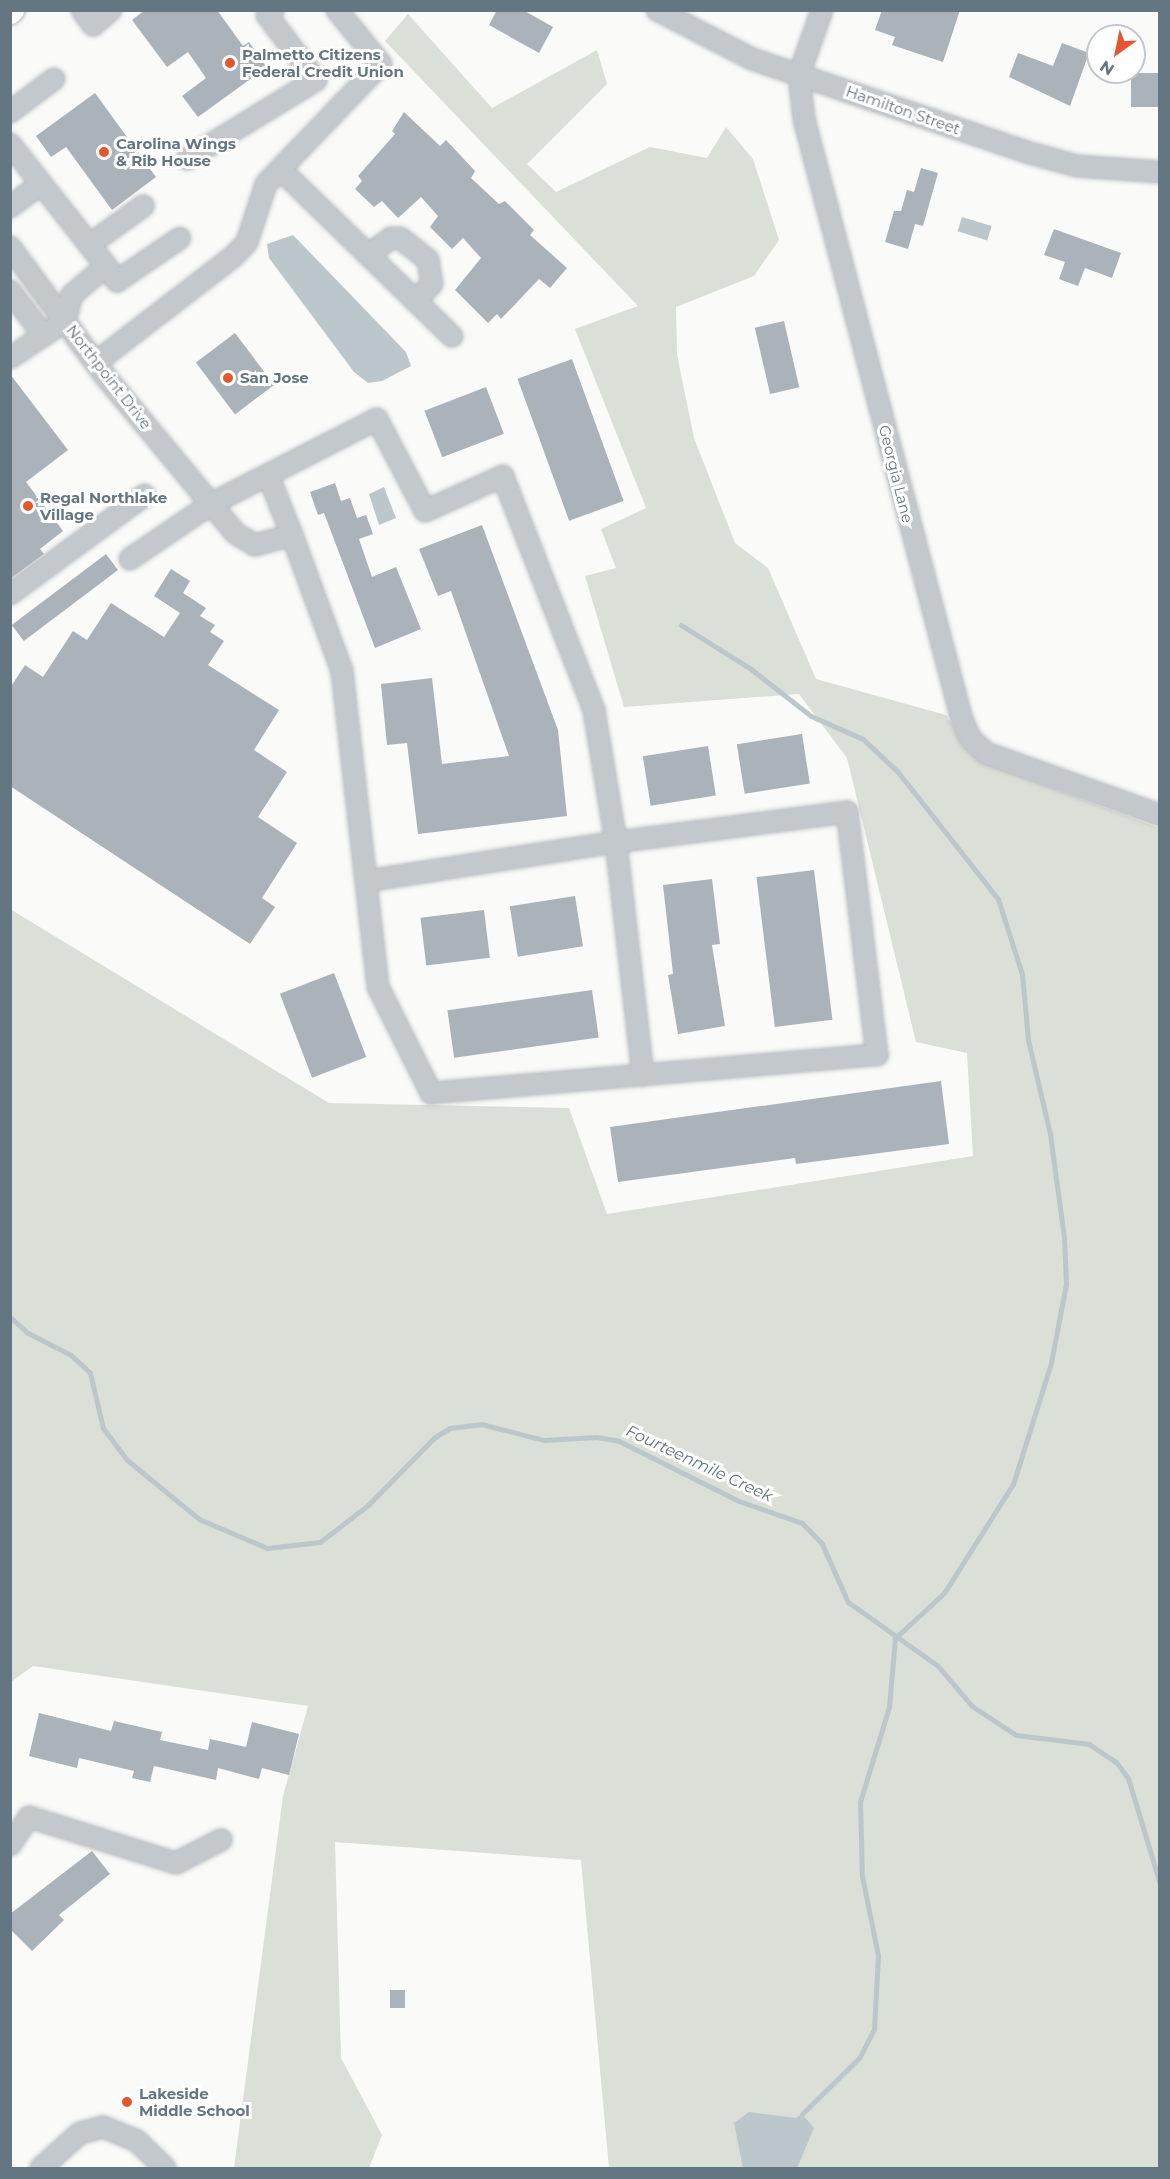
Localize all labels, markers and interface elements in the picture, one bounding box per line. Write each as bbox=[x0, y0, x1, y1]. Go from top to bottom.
north arrow bbox=[1086, 24, 1146, 84]
place label: Palmetto Citizens Federal Credit Union bbox=[242, 45, 404, 80]
marker: Palmetto Citizens Federal Credit Union bbox=[223, 56, 237, 70]
text: N bbox=[1096, 56, 1118, 79]
street label: Hamilton Street bbox=[844, 82, 962, 138]
place label: Carolina Wings & Rib House bbox=[116, 134, 236, 169]
marker: Carolina Wings & Rib House bbox=[97, 145, 111, 159]
street label: Northpoint Drive bbox=[63, 321, 155, 433]
place label: San Jose bbox=[240, 369, 309, 387]
marker: San Jose bbox=[221, 371, 235, 385]
street label: Georgia Lane bbox=[875, 423, 917, 525]
place label: Regal Northlake Village bbox=[40, 488, 167, 523]
marker: Regal Northlake Village bbox=[21, 499, 35, 513]
water label: Fourteenmile Creek bbox=[623, 1422, 775, 1506]
place label: Lakeside Middle School bbox=[139, 2084, 250, 2119]
marker: Lakeside Middle School bbox=[120, 2095, 134, 2109]

